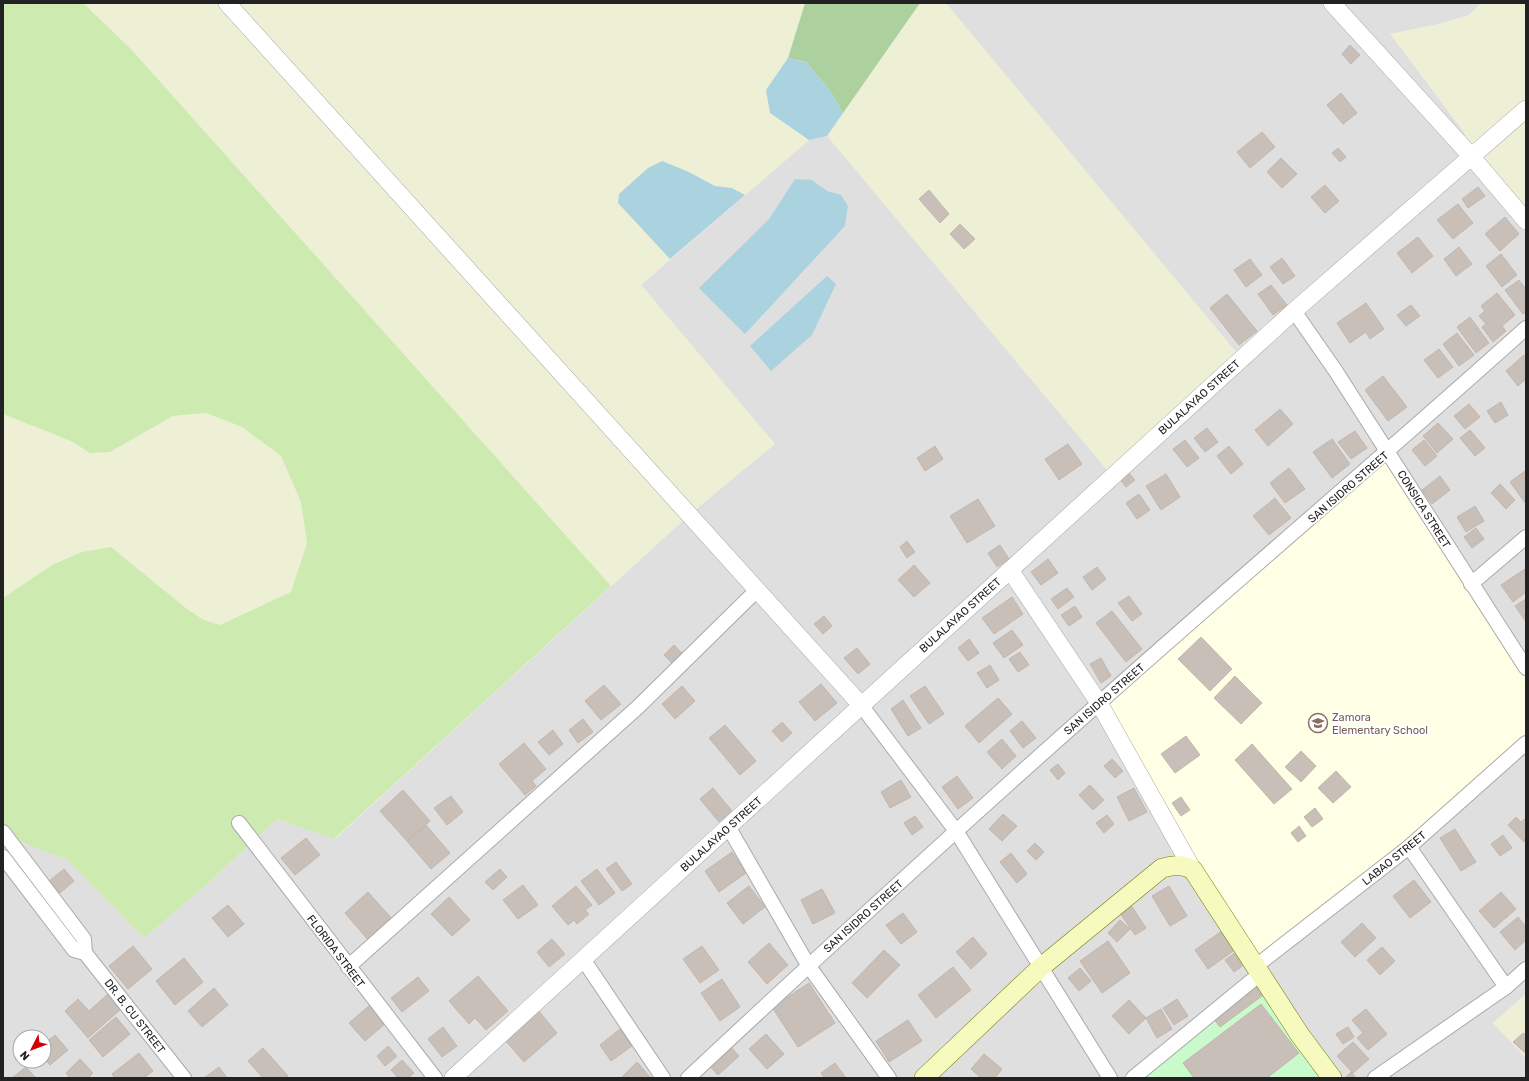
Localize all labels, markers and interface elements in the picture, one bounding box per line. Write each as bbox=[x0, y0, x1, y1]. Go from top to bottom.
street label: BULALAYAO STREET bbox=[1156, 357, 1243, 437]
street label: SAN ISIDRO STREET bbox=[1305, 449, 1392, 526]
street label: CONSICA STREET bbox=[1394, 468, 1453, 551]
street label: BULALAYAO STREET bbox=[917, 575, 1004, 655]
street label: SAN ISIDRO STREET bbox=[1061, 661, 1148, 738]
place label: Zamora Elementary School bbox=[1332, 711, 1428, 737]
school or university icon: Zamora Elementary School bbox=[1307, 712, 1329, 734]
street label: BULALAYAO STREET bbox=[678, 794, 765, 874]
street label: LABAO STREET bbox=[1360, 828, 1429, 888]
street label: SAN ISIDRO STREET bbox=[821, 877, 906, 955]
street label: FLORIDA STREET bbox=[304, 912, 367, 991]
street label: DR. B. CU STREET bbox=[102, 977, 168, 1057]
north arrow bbox=[12, 1029, 52, 1069]
text: N bbox=[17, 1048, 32, 1063]

